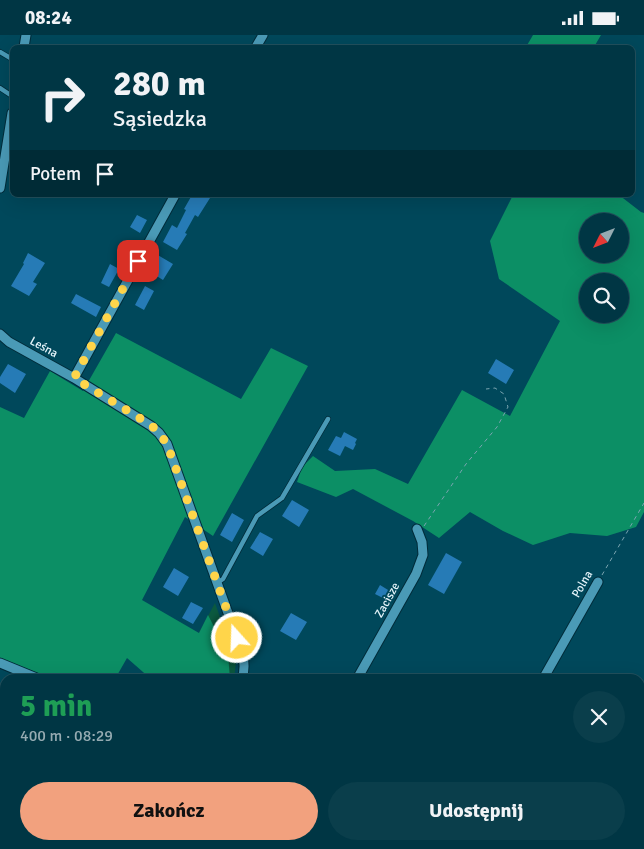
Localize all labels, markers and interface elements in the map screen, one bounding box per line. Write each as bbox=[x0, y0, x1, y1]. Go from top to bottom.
text: 08:24 bbox=[25, 6, 72, 30]
text: 280 m bbox=[113, 62, 206, 105]
icon: right bbox=[30, 65, 95, 130]
text: Sąsiedzka bbox=[113, 105, 207, 132]
icon: arrive bbox=[91, 160, 119, 188]
text: Potem bbox=[30, 162, 81, 186]
north arrow bbox=[579, 213, 629, 263]
map controls bbox=[579, 213, 629, 323]
pin bbox=[117, 240, 159, 282]
icon: arrive bbox=[124, 247, 152, 275]
button: search bbox=[579, 273, 629, 323]
street label: Leśna bbox=[27, 334, 60, 361]
street label: Polna bbox=[569, 568, 596, 601]
street label: Zacisze bbox=[372, 580, 403, 621]
position arrow bbox=[210, 611, 262, 663]
text: 5 min bbox=[20, 688, 92, 725]
button: close bbox=[573, 691, 625, 743]
text: 400 m · 08:29 bbox=[20, 726, 113, 746]
button: Zakończ bbox=[20, 782, 318, 840]
button: Udostępnij bbox=[328, 782, 625, 840]

